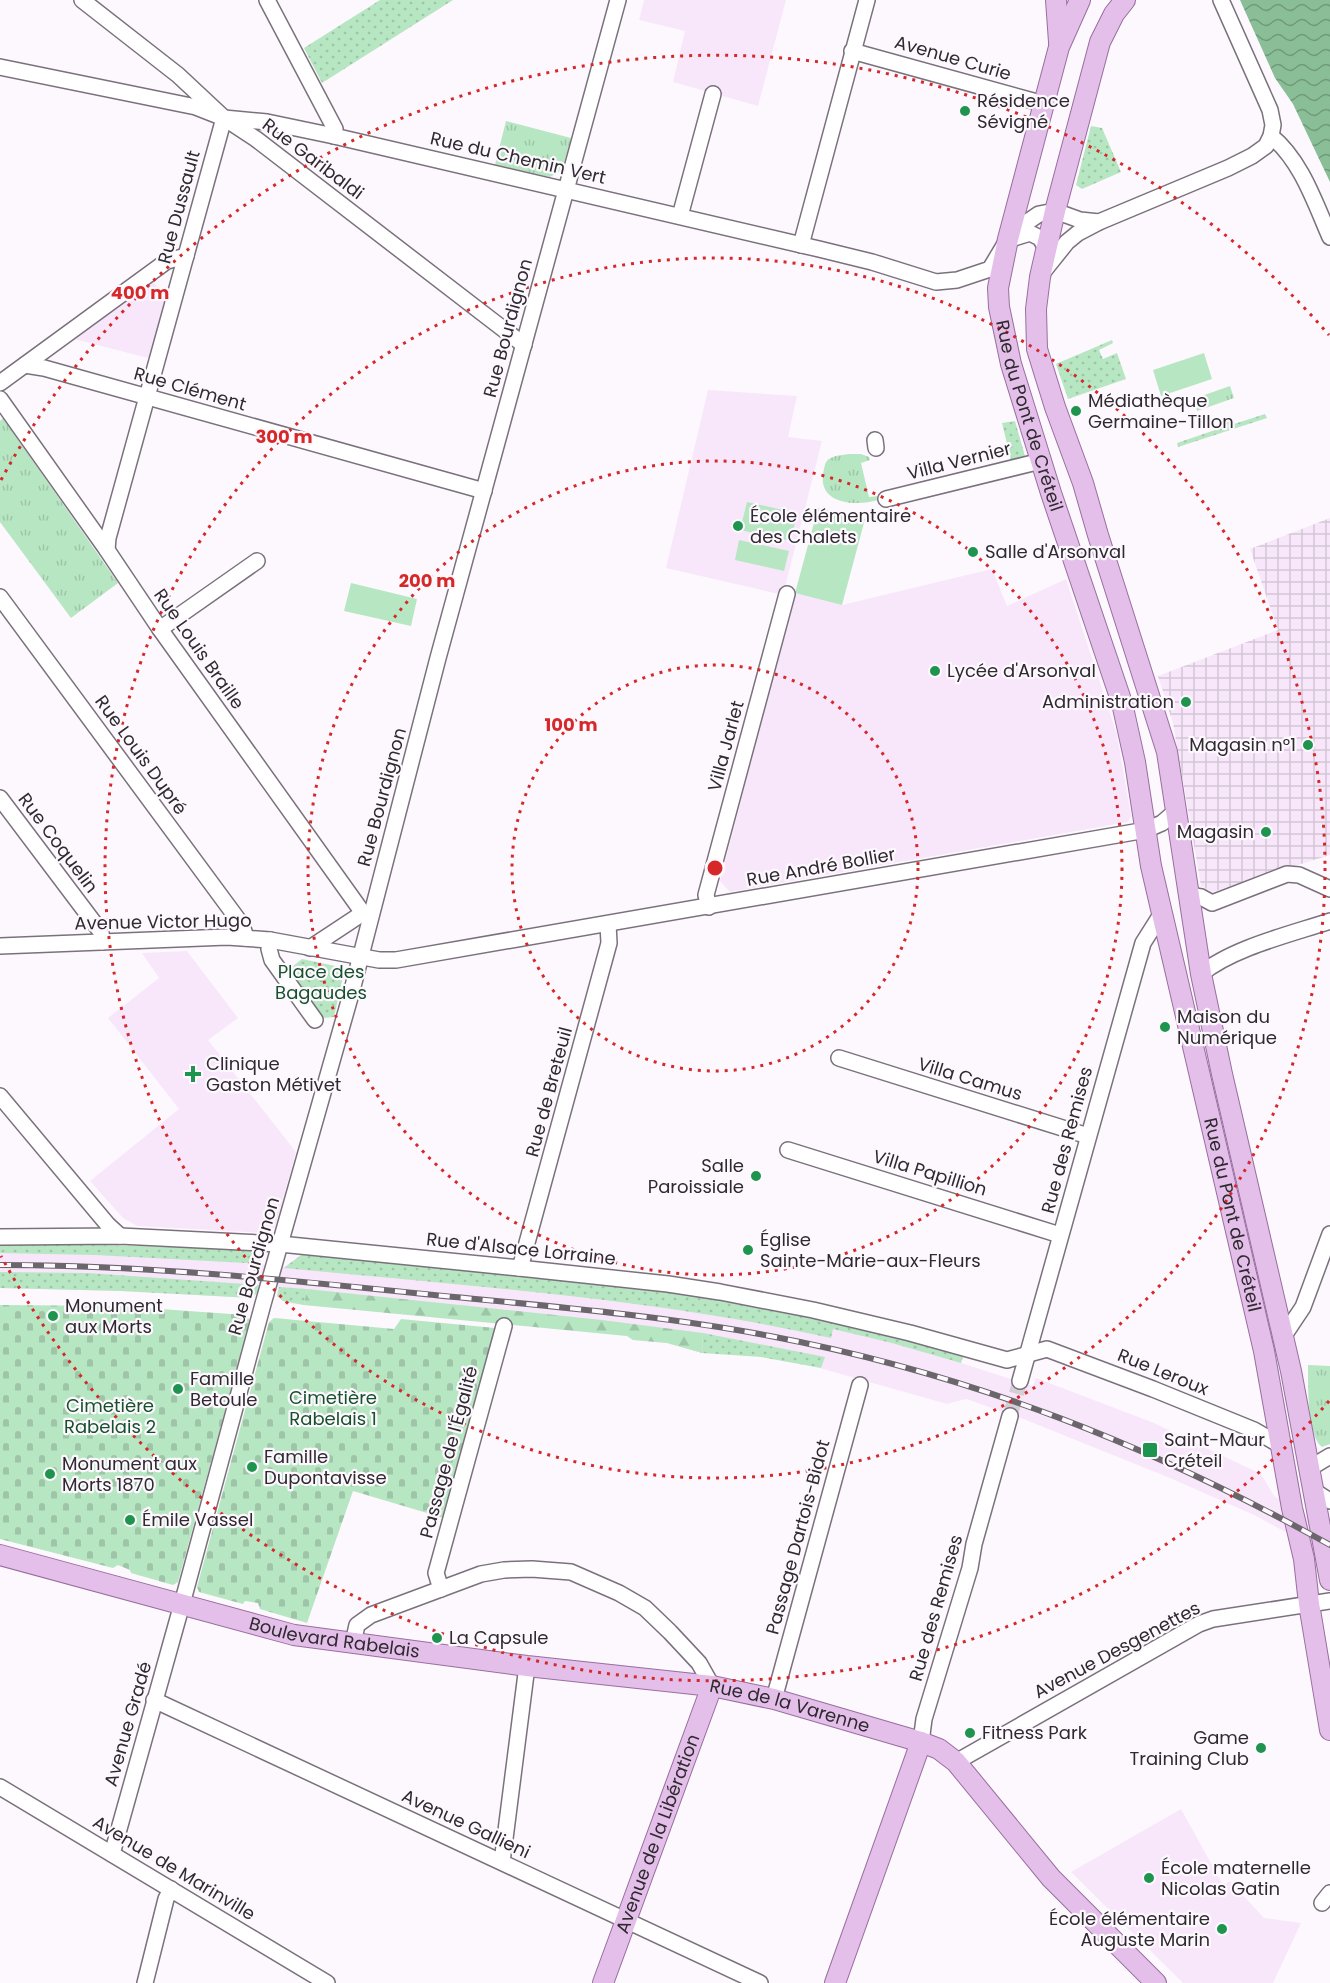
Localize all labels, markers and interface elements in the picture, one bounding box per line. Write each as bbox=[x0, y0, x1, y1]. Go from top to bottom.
street label: Avenue Curie bbox=[892, 29, 1014, 86]
place label: Résidence Sévigné bbox=[977, 88, 1070, 134]
marker: Résidence Sévigné bbox=[958, 104, 972, 118]
street label: Rue Garibaldi bbox=[257, 112, 369, 205]
street label: Rue du Chemin Vert bbox=[428, 125, 608, 190]
street label: Rue Dussault bbox=[151, 148, 206, 266]
street label: Rue Bourdignon bbox=[477, 256, 538, 400]
text: 400 m bbox=[111, 280, 169, 305]
street label: Rue du Pont de Créteil bbox=[990, 318, 1069, 515]
street label: Rue Clément bbox=[131, 361, 249, 416]
place label: Médiathèque Germaine-Tillon bbox=[1088, 388, 1234, 434]
marker: Médiathèque Germaine-Tillon bbox=[1069, 404, 1083, 418]
text: 300 m bbox=[255, 424, 313, 449]
street label: Villa Vernier bbox=[904, 435, 1014, 486]
place label: École élémentaire des Chalets bbox=[750, 503, 911, 549]
marker: École élémentaire des Chalets bbox=[731, 519, 745, 533]
place label: Salle d'Arsonval bbox=[985, 539, 1126, 564]
marker: Salle d'Arsonval bbox=[966, 545, 980, 559]
text: 200 m bbox=[399, 568, 455, 593]
street label: Rue Louis Braille bbox=[148, 583, 250, 714]
place label: Lycée d'Arsonval bbox=[947, 658, 1096, 683]
marker: Lycée d'Arsonval bbox=[928, 664, 942, 678]
place label: Administration bbox=[1042, 689, 1174, 714]
street label: Rue Louis Dupré bbox=[90, 690, 193, 820]
marker: Administration bbox=[1179, 695, 1193, 709]
street label: Villa Jarlet bbox=[701, 698, 750, 794]
text: 100 m bbox=[544, 712, 598, 737]
street label: Rue Bourdignon bbox=[351, 725, 412, 869]
place label: Magasin n°1 bbox=[1189, 732, 1296, 757]
marker: Magasin n°1 bbox=[1301, 738, 1315, 752]
street label: Rue Coquelin bbox=[13, 788, 104, 898]
place label: Magasin bbox=[1177, 819, 1254, 844]
marker: Magasin bbox=[1259, 825, 1273, 839]
street label: Rue André Bollier bbox=[745, 841, 898, 892]
centre of rings bbox=[705, 858, 725, 878]
street label: Avenue Victor Hugo bbox=[74, 907, 252, 936]
park label: Place des Bagaudes bbox=[275, 959, 367, 1005]
place label: Maison du Numérique bbox=[1177, 1004, 1277, 1050]
marker: Maison du Numérique bbox=[1158, 1020, 1172, 1034]
street label: Rue de Breteuil bbox=[519, 1024, 578, 1160]
place label: Clinique Gaston Métivet bbox=[206, 1051, 341, 1097]
street label: Villa Camus bbox=[915, 1051, 1025, 1106]
street label: Rue des Remises bbox=[1035, 1064, 1098, 1216]
marker: Clinique Gaston Métivet bbox=[184, 1065, 202, 1083]
street label: Rue du Pont de Créteil bbox=[1198, 1115, 1267, 1314]
street label: Villa Papillion bbox=[870, 1143, 990, 1202]
place label: Salle Paroissiale bbox=[648, 1153, 744, 1199]
marker: Salle Paroissiale bbox=[749, 1169, 763, 1183]
street label: Rue Bourdignon bbox=[222, 1194, 285, 1338]
street label: Rue d'Alsace Lorraine bbox=[425, 1226, 617, 1271]
place label: Église Sainte-Marie-aux-Fleurs bbox=[760, 1227, 981, 1273]
marker: Église Sainte-Marie-aux-Fleurs bbox=[741, 1243, 755, 1257]
place label: Monument aux Morts bbox=[65, 1293, 163, 1339]
marker: Monument aux Morts bbox=[46, 1309, 60, 1323]
street label: Rue Leroux bbox=[1114, 1342, 1213, 1401]
street label: Passage de l'Égalité bbox=[414, 1363, 484, 1541]
place label: Famille Betoule bbox=[190, 1366, 257, 1412]
marker: Famille Betoule bbox=[171, 1382, 185, 1396]
park label: Cimetière Rabelais 1 bbox=[289, 1385, 377, 1431]
park label: Cimetière Rabelais 2 bbox=[64, 1393, 156, 1439]
place label: Saint-Maur Créteil bbox=[1164, 1427, 1265, 1473]
street label: Passage Dartois-Bidot bbox=[759, 1437, 836, 1637]
marker: Saint-Maur Créteil bbox=[1141, 1441, 1159, 1459]
place label: Famille Dupontavisse bbox=[264, 1444, 387, 1490]
place label: Monument aux Morts 1870 bbox=[62, 1451, 197, 1497]
marker: Famille Dupontavisse bbox=[245, 1460, 259, 1474]
marker: Monument aux Morts 1870 bbox=[43, 1467, 57, 1481]
place label: Émile Vassel bbox=[142, 1507, 253, 1532]
marker: Émile Vassel bbox=[123, 1513, 137, 1527]
street label: Rue des Remises bbox=[903, 1532, 968, 1684]
street label: Avenue Desgenettes bbox=[1029, 1595, 1204, 1704]
street label: Boulevard Rabelais bbox=[246, 1610, 421, 1664]
place label: La Capsule bbox=[449, 1625, 549, 1650]
marker: La Capsule bbox=[430, 1631, 444, 1645]
street label: Avenue Gradé bbox=[98, 1659, 157, 1789]
street label: Rue de la Varenne bbox=[708, 1673, 873, 1738]
place label: Fitness Park bbox=[982, 1720, 1088, 1745]
place label: Game Training Club bbox=[1129, 1725, 1249, 1771]
marker: Fitness Park bbox=[963, 1726, 977, 1740]
street label: Avenue de la Libération bbox=[609, 1730, 705, 1937]
marker: Game Training Club bbox=[1254, 1741, 1268, 1755]
street label: Avenue Gallieni bbox=[398, 1783, 534, 1864]
street label: Avenue de Marinville bbox=[88, 1809, 260, 1926]
place label: École maternelle Nicolas Gatin bbox=[1161, 1855, 1311, 1901]
marker: École maternelle Nicolas Gatin bbox=[1142, 1871, 1156, 1885]
place label: École élémentaire Auguste Marin bbox=[1049, 1906, 1210, 1952]
marker: École élémentaire Auguste Marin bbox=[1215, 1922, 1229, 1936]

